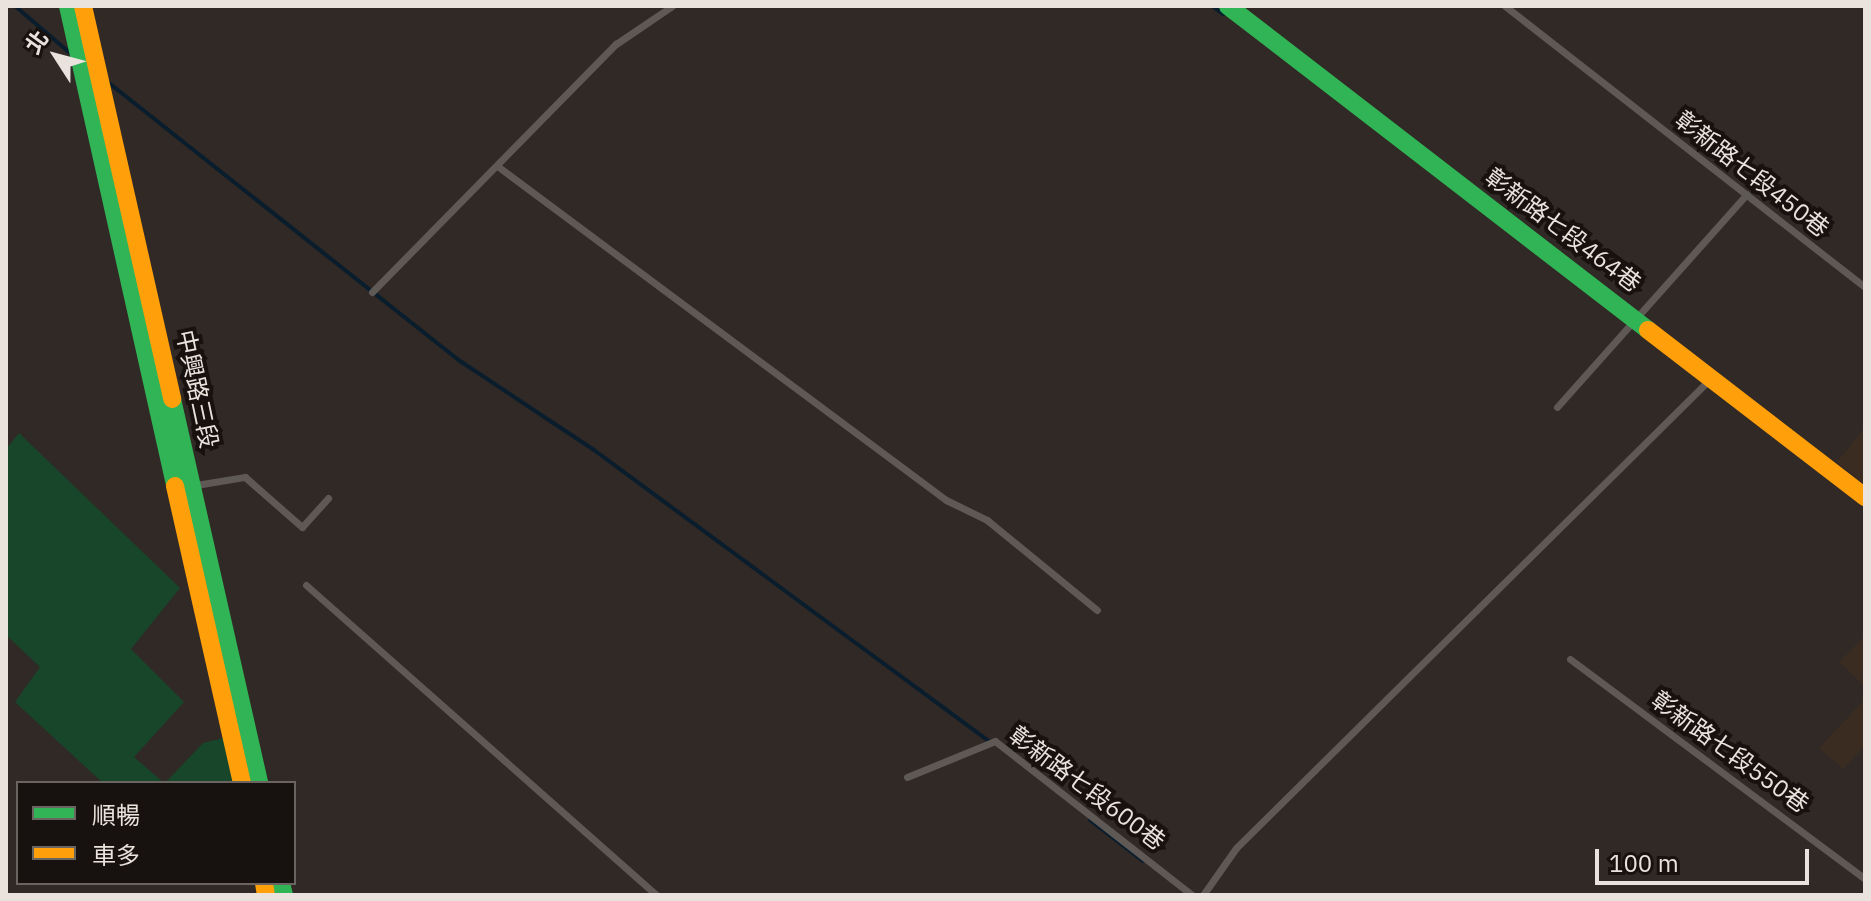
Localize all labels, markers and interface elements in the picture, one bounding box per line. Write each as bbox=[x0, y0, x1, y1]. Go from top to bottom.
north arrow bbox=[16, 16, 96, 96]
text: 北 bbox=[18, 24, 54, 59]
street label: 彰新路七段450巷 bbox=[1669, 105, 1835, 243]
street label: 彰新路七段464巷 bbox=[1480, 162, 1646, 298]
street label: 中興路三段 bbox=[170, 327, 224, 451]
street label: 彰新路七段550巷 bbox=[1646, 685, 1814, 819]
street label: 彰新路七段600巷 bbox=[1004, 720, 1170, 856]
legend bbox=[16, 781, 296, 885]
text: 順暢 bbox=[92, 799, 140, 831]
scale bar bbox=[1599, 833, 1813, 883]
text: 車多 bbox=[92, 839, 140, 871]
text: 100 m bbox=[1609, 847, 1679, 879]

